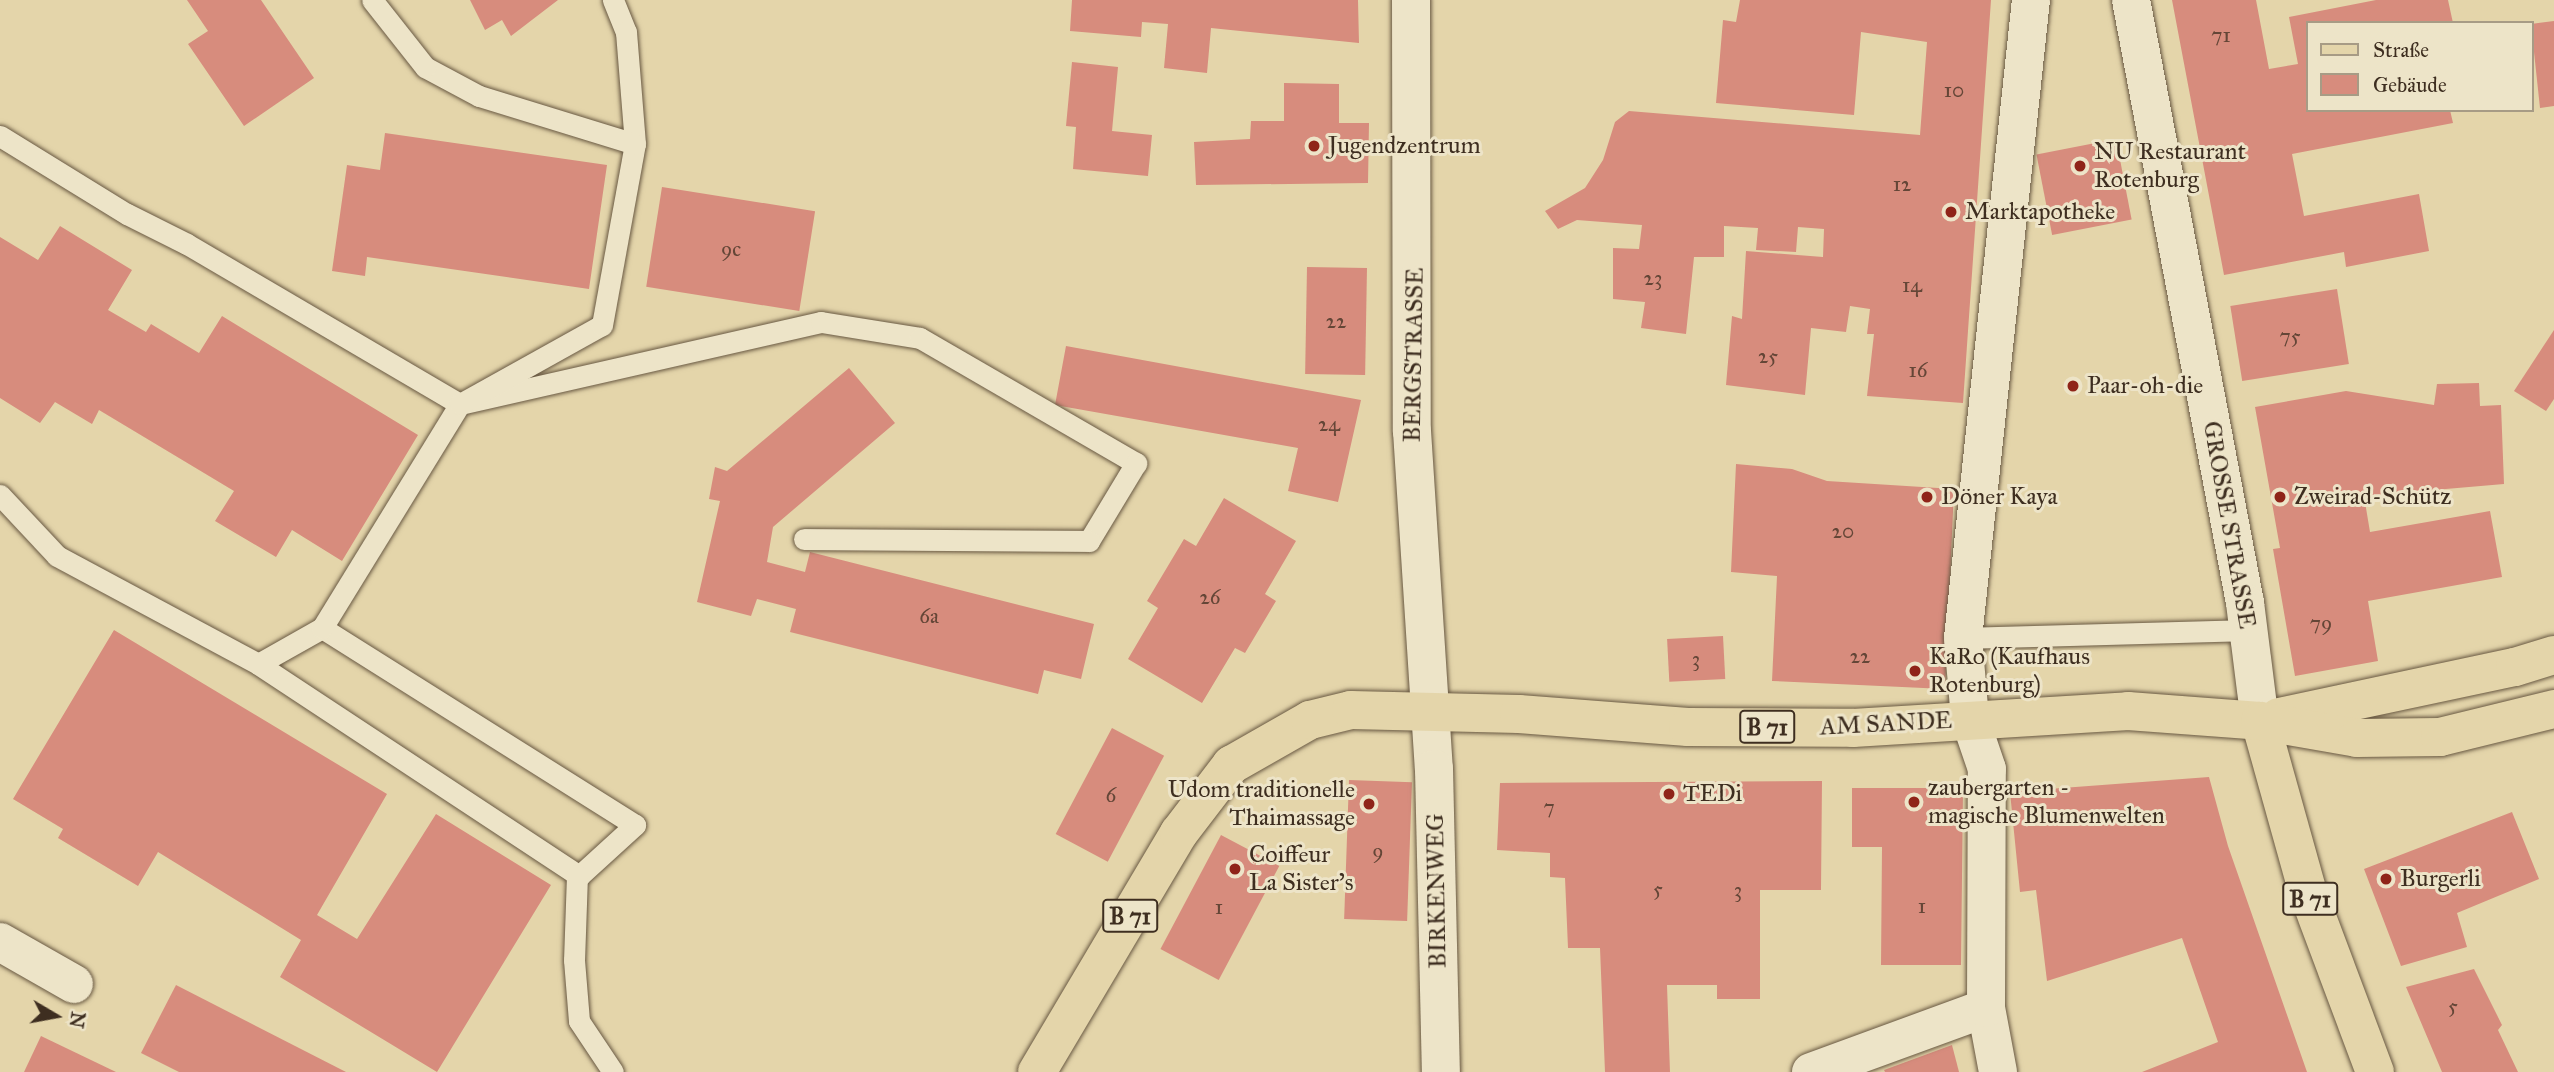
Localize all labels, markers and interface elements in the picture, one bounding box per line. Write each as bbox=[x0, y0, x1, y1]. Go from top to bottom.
legend bbox=[2306, 21, 2533, 112]
house number: 71 bbox=[2211, 22, 2231, 48]
text: Straße bbox=[2373, 37, 2429, 63]
text: Gebäude bbox=[2373, 72, 2447, 98]
house number: 10 bbox=[1944, 77, 1964, 103]
place label: Jugendzentrum bbox=[1328, 132, 1481, 160]
marker: Jugendzentrum bbox=[1306, 138, 1322, 154]
place label: NU Restaurant Rotenburg bbox=[2094, 138, 2246, 194]
marker: NU Restaurant Rotenburg bbox=[2072, 158, 2088, 174]
house number: 12 bbox=[1893, 171, 1911, 197]
place label: Marktapotheke bbox=[1965, 198, 2115, 226]
marker: Marktapotheke bbox=[1943, 204, 1959, 220]
house number: 9c bbox=[721, 236, 741, 262]
house number: 23 bbox=[1644, 265, 1662, 291]
street label: BERGSTRASSE bbox=[1398, 267, 1430, 443]
house number: 14 bbox=[1902, 272, 1922, 298]
house number: 22 bbox=[1326, 308, 1346, 334]
house number: 75 bbox=[2280, 323, 2300, 349]
house number: 25 bbox=[1758, 343, 1778, 369]
house number: 16 bbox=[1908, 357, 1928, 383]
place label: Paar-oh-die bbox=[2087, 372, 2203, 400]
marker: Paar-oh-die bbox=[2065, 378, 2081, 394]
house number: 24 bbox=[1318, 411, 1340, 437]
street label: GROSSE STRASSE bbox=[2197, 419, 2261, 631]
place label: Döner Kaya bbox=[1941, 483, 2058, 511]
place label: Zweirad-Schütz bbox=[2294, 483, 2451, 511]
marker: Döner Kaya bbox=[1919, 489, 1935, 505]
marker: Zweirad-Schütz bbox=[2272, 489, 2288, 505]
house number: 20 bbox=[1832, 518, 1854, 544]
house number: 26 bbox=[1199, 584, 1221, 610]
house number: 6a bbox=[919, 603, 939, 629]
house number: 79 bbox=[2310, 610, 2332, 636]
house number: 22 bbox=[1850, 643, 1870, 669]
place label: KaRo (Kaufhaus Rotenburg) bbox=[1929, 643, 2090, 699]
house number: 3 bbox=[1692, 646, 1700, 672]
marker: KaRo (Kaufhaus Rotenburg) bbox=[1907, 663, 1923, 679]
street label: AM SANDE bbox=[1819, 706, 1953, 742]
road number: B 71 bbox=[1739, 708, 1795, 747]
place label: zaubergarten - magische Blumenwelten bbox=[1928, 774, 2165, 830]
place label: Udom traditionelle Thaimassage bbox=[1168, 776, 1355, 832]
place label: TEDi bbox=[1683, 780, 1742, 808]
house number: 6 bbox=[1106, 782, 1116, 808]
marker: TEDi bbox=[1661, 786, 1677, 802]
house number: 7 bbox=[1543, 794, 1555, 820]
marker: zaubergarten - magische Blumenwelten bbox=[1906, 794, 1922, 810]
marker: Udom traditionelle Thaimassage bbox=[1361, 796, 1377, 812]
street label: BIRKENWEG bbox=[1421, 813, 1453, 969]
house number: 9 bbox=[1372, 838, 1384, 864]
place label: Coiffeur La Sister's bbox=[1249, 841, 1353, 897]
marker: Coiffeur La Sister's bbox=[1227, 861, 1243, 877]
place label: Burgerli bbox=[2400, 865, 2481, 893]
marker: Burgerli bbox=[2378, 871, 2394, 887]
house number: 5 bbox=[1653, 876, 1663, 902]
house number: 3 bbox=[1734, 877, 1742, 903]
road number: B 71 bbox=[2282, 879, 2338, 918]
house number: 1 bbox=[1918, 893, 1926, 919]
house number: 1 bbox=[1215, 894, 1223, 920]
road number: B 71 bbox=[1102, 897, 1158, 936]
north arrow bbox=[21, 981, 91, 1051]
house number: 5 bbox=[2448, 993, 2458, 1019]
text: N bbox=[64, 1010, 90, 1030]

